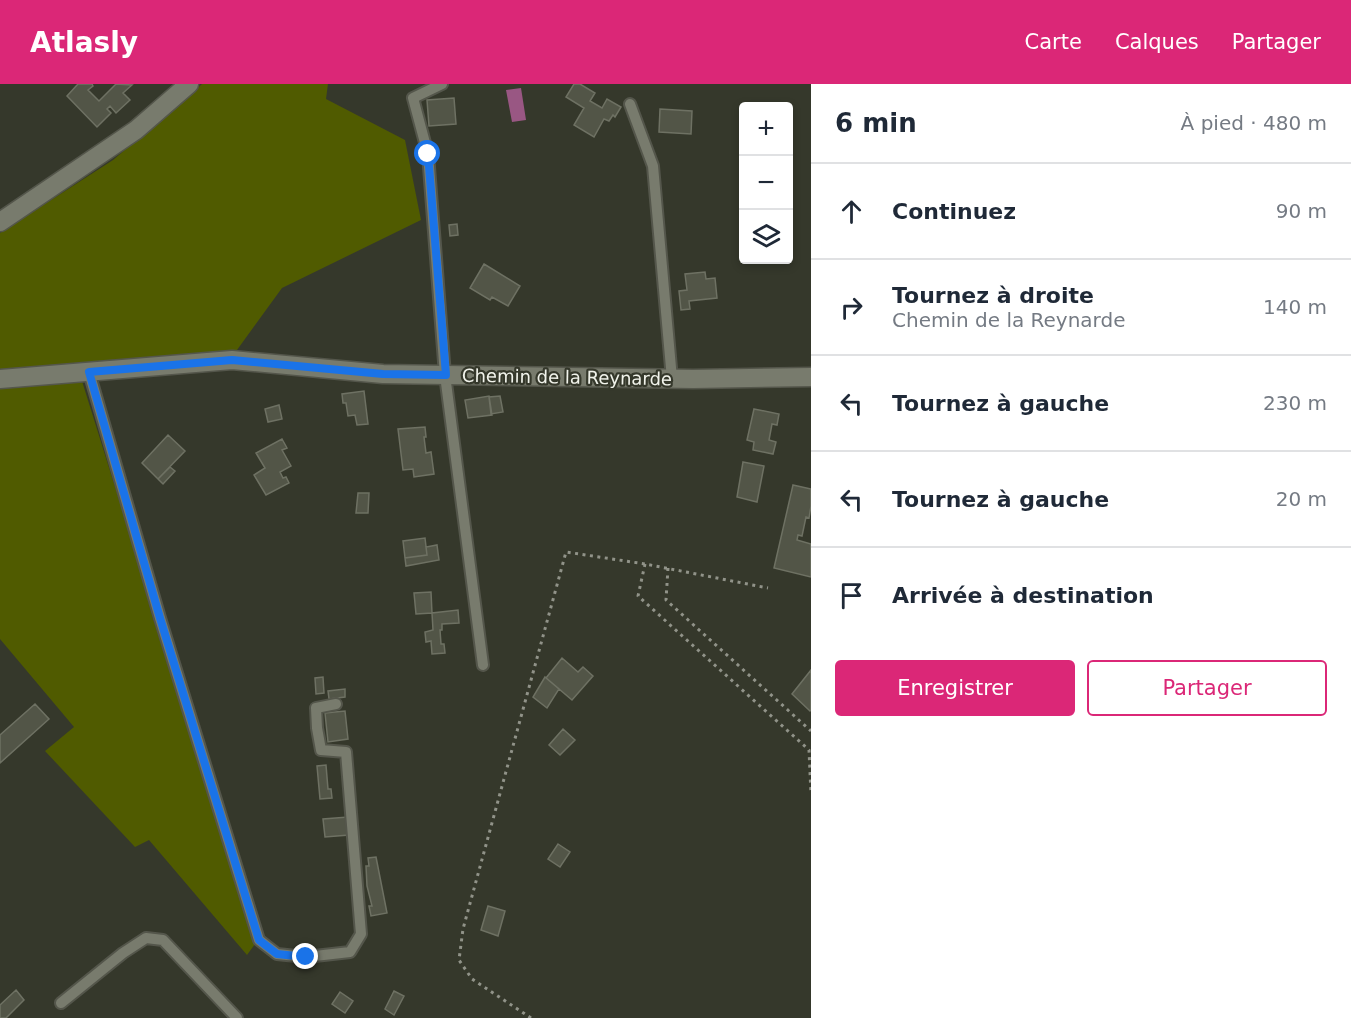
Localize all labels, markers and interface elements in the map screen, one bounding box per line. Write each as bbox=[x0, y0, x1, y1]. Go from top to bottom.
text: Atlasly bbox=[30, 26, 138, 59]
text: Carte bbox=[1025, 30, 1082, 54]
text: Calques bbox=[1115, 30, 1199, 54]
text: Partager bbox=[1232, 30, 1321, 54]
map controls bbox=[739, 102, 793, 264]
button: + bbox=[739, 102, 793, 156]
text: 6 min bbox=[835, 108, 917, 138]
text: À pied · 480 m bbox=[1181, 111, 1327, 135]
route start bbox=[414, 140, 440, 166]
button: − bbox=[739, 156, 793, 210]
icon: ahead bbox=[835, 195, 868, 228]
text: Continuez bbox=[892, 199, 1016, 224]
text: 90 m bbox=[1276, 199, 1327, 223]
button: layers bbox=[739, 210, 793, 264]
text: Tournez à droite bbox=[892, 283, 1094, 308]
icon: right bbox=[835, 291, 868, 324]
text: 140 m bbox=[1263, 295, 1327, 319]
text: Chemin de la Reynarde bbox=[892, 308, 1126, 332]
street label: Chemin de la Reynarde bbox=[462, 365, 672, 389]
icon: left bbox=[835, 387, 868, 420]
text: Tournez à gauche bbox=[892, 391, 1109, 416]
text: 230 m bbox=[1263, 391, 1327, 415]
icon: left bbox=[835, 483, 868, 516]
text: Tournez à gauche bbox=[892, 487, 1109, 512]
text: 20 m bbox=[1276, 487, 1327, 511]
icon: arrive bbox=[835, 579, 868, 612]
text: Arrivée à destination bbox=[892, 583, 1154, 608]
button: Enregistrer bbox=[835, 660, 1075, 716]
button: Partager bbox=[1087, 660, 1327, 716]
route end bbox=[292, 943, 318, 969]

